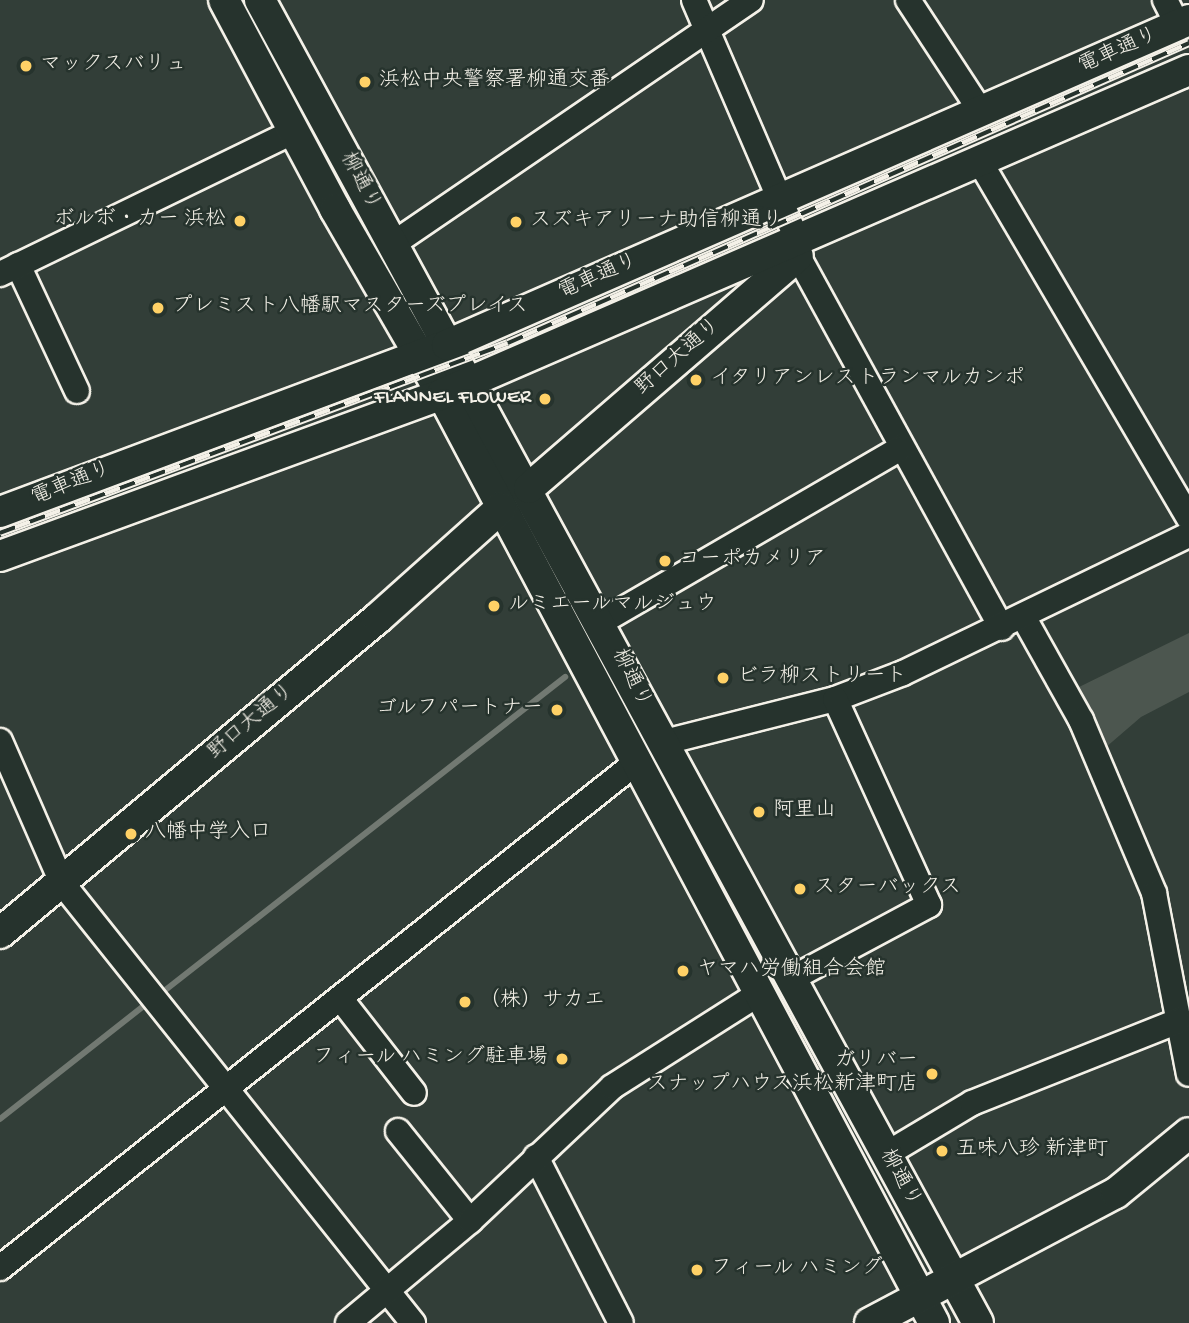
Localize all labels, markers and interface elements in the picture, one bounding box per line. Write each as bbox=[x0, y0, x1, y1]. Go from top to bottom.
street label: 電車通り bbox=[1076, 23, 1162, 81]
place label: マックスバリュ bbox=[40, 53, 187, 79]
marker: マックスバリュ bbox=[18, 58, 34, 74]
place label: 浜松中央警察署柳通交番 bbox=[379, 69, 610, 95]
marker: 浜松中央警察署柳通交番 bbox=[357, 74, 373, 90]
street label: 柳通り bbox=[333, 148, 385, 216]
place label: ボルボ・カー 浜松 bbox=[53, 208, 226, 234]
place label: スズキアリーナ助信柳通り bbox=[530, 209, 782, 235]
marker: ボルボ・カー 浜松 bbox=[232, 213, 248, 229]
marker: スズキアリーナ助信柳通り bbox=[508, 214, 524, 230]
street label: 電車通り bbox=[556, 249, 642, 307]
place label: プレミスト八幡駅マスターズプレイス bbox=[172, 295, 529, 321]
marker: プレミスト八幡駅マスターズプレイス bbox=[150, 300, 166, 316]
street label: 野口大通り bbox=[631, 314, 727, 402]
place label: イタリアンレストランマルカンポ bbox=[710, 367, 1025, 393]
marker: イタリアンレストランマルカンポ bbox=[688, 372, 704, 388]
place label: FLANNEL FLOWER bbox=[374, 386, 531, 412]
marker: FLANNEL FLOWER bbox=[537, 391, 553, 407]
street label: 電車通り bbox=[28, 458, 116, 512]
place label: コーポカメリア bbox=[679, 548, 826, 574]
marker: コーポカメリア bbox=[657, 553, 673, 569]
place label: ルミエールマルジュウ bbox=[508, 593, 718, 619]
marker: ルミエールマルジュウ bbox=[486, 598, 502, 614]
street label: 柳通り bbox=[605, 645, 655, 713]
place label: ビラ柳ストリート bbox=[737, 665, 905, 691]
marker: ビラ柳ストリート bbox=[715, 670, 731, 686]
street label: 野口大通り bbox=[204, 680, 300, 766]
place label: ゴルフパートナー bbox=[375, 697, 543, 723]
marker: ゴルフパートナー bbox=[549, 702, 565, 718]
place label: 阿里山 bbox=[773, 799, 836, 825]
marker: 阿里山 bbox=[751, 804, 767, 820]
place label: 八幡中学入口 bbox=[145, 821, 271, 847]
marker: 八幡中学入口 bbox=[123, 826, 139, 842]
place label: スターバックス bbox=[814, 876, 961, 902]
marker: スターバックス bbox=[792, 881, 808, 897]
place label: ヤマハ労働組合会館 bbox=[697, 958, 886, 984]
marker: ヤマハ労働組合会館 bbox=[675, 963, 691, 979]
place label: （株）サカエ bbox=[479, 989, 605, 1015]
marker: （株）サカエ bbox=[457, 994, 473, 1010]
place label: フィール ハミング駐車場 bbox=[312, 1046, 548, 1072]
place label: ガリバー スナップハウス浜松新津町店 bbox=[645, 1049, 918, 1099]
marker: フィール ハミング駐車場 bbox=[554, 1051, 570, 1067]
marker: ガリバー スナップハウス浜松新津町店 bbox=[924, 1066, 940, 1082]
place label: 五味八珍 新津町 bbox=[956, 1138, 1108, 1164]
marker: 五味八珍 新津町 bbox=[934, 1143, 950, 1159]
street label: 柳通り bbox=[873, 1145, 925, 1213]
place label: フィール ハミング bbox=[711, 1257, 884, 1283]
marker: フィール ハミング bbox=[689, 1262, 705, 1278]

